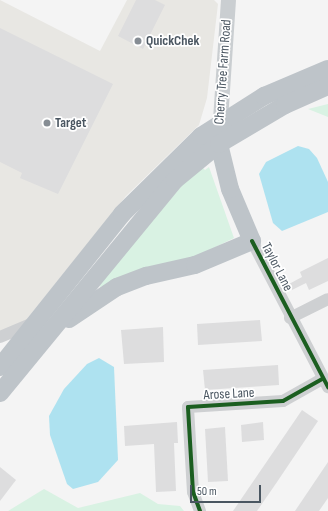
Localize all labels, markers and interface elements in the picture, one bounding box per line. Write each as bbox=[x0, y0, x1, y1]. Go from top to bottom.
street label: Cherry Tree Farm Road bbox=[211, 19, 235, 125]
place label: QuickChek bbox=[146, 33, 199, 49]
marker: QuickChek bbox=[133, 36, 143, 46]
place label: Target bbox=[55, 115, 86, 131]
marker: Target bbox=[42, 118, 52, 128]
street label: Taylor Lane bbox=[258, 240, 296, 294]
street label: Arose Lane bbox=[203, 384, 255, 404]
scale bar bbox=[192, 477, 263, 503]
text: 50 m bbox=[197, 484, 217, 499]

